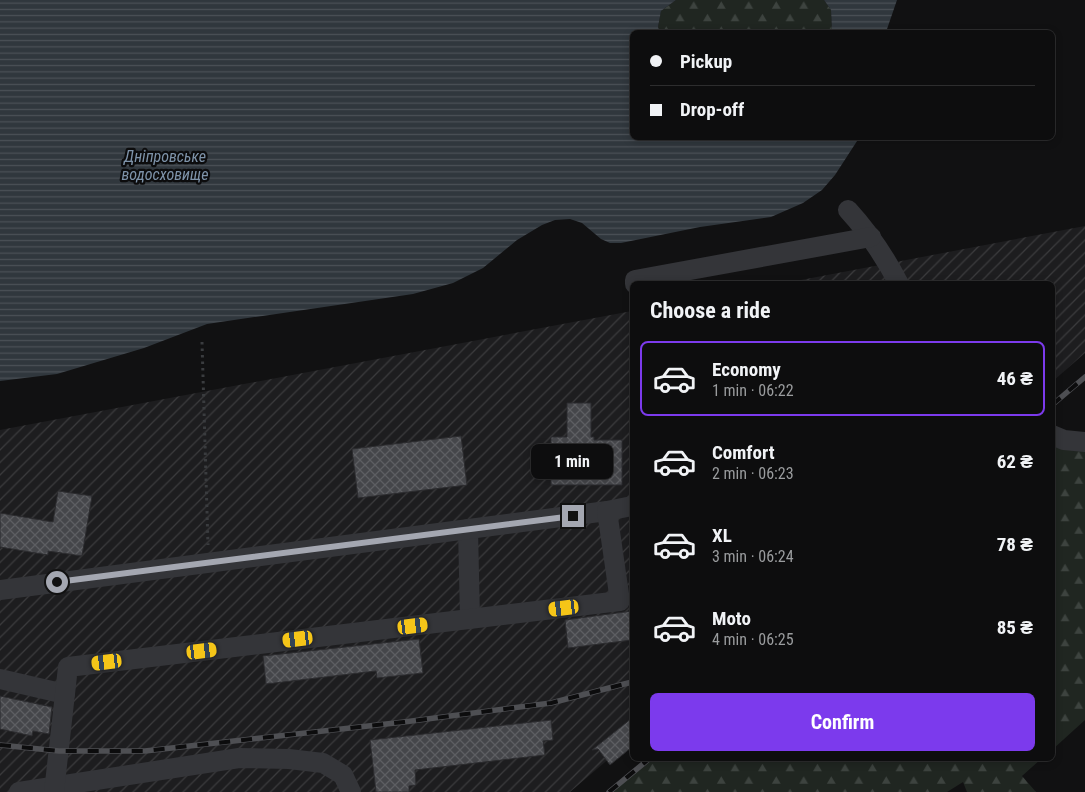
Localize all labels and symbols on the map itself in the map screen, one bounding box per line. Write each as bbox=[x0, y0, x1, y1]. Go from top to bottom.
water label: Дніпровське водосховище bbox=[121, 147, 209, 184]
callout: 1 min bbox=[532, 444, 614, 478]
route end bbox=[562, 505, 584, 527]
route start bbox=[46, 571, 68, 593]
car bbox=[548, 599, 579, 617]
car bbox=[397, 617, 428, 635]
car bbox=[282, 630, 313, 648]
car bbox=[186, 642, 217, 660]
car bbox=[91, 653, 122, 671]

